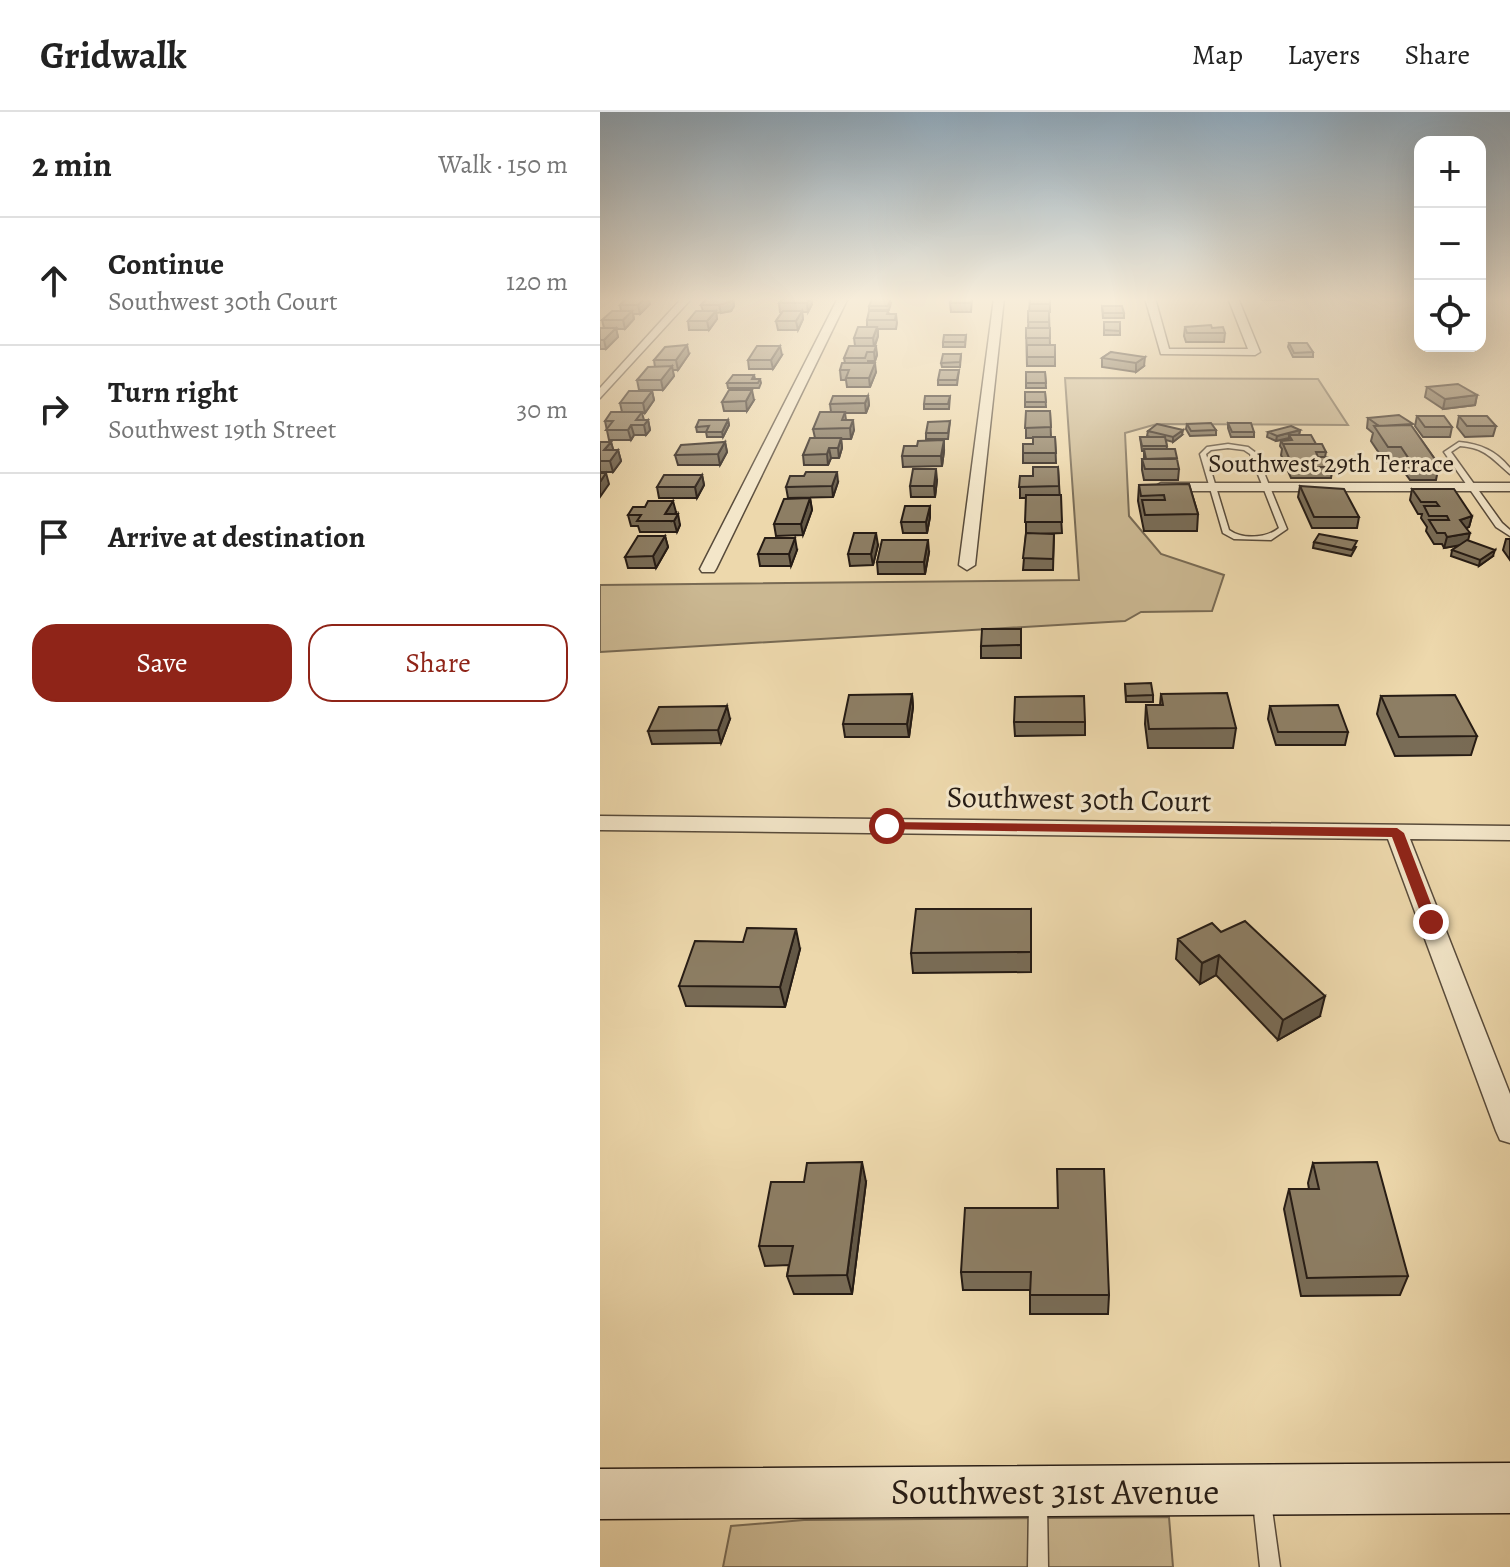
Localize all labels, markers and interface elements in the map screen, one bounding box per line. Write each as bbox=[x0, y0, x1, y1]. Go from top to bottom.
text: Gridwalk bbox=[40, 29, 187, 81]
text: Map bbox=[1192, 36, 1243, 74]
text: Layers bbox=[1287, 36, 1360, 74]
text: Share bbox=[1404, 36, 1470, 74]
map controls bbox=[1414, 136, 1486, 352]
button: + bbox=[1414, 136, 1486, 208]
text: 2 min bbox=[32, 141, 112, 188]
text: Walk · 150 m bbox=[438, 147, 568, 182]
button: − bbox=[1414, 208, 1486, 280]
text: Continue bbox=[108, 244, 224, 284]
icon: ahead bbox=[32, 259, 76, 303]
text: 120 m bbox=[506, 264, 568, 299]
button: locate bbox=[1414, 280, 1486, 352]
text: Southwest 30th Court bbox=[108, 284, 338, 319]
text: Turn right bbox=[108, 372, 238, 412]
icon: right bbox=[32, 387, 76, 431]
text: 30 m bbox=[517, 392, 568, 427]
text: Southwest 19th Street bbox=[108, 412, 336, 447]
street label: Southwest 29th Terrace bbox=[1208, 446, 1454, 481]
icon: arrive bbox=[32, 515, 76, 559]
text: Arrive at destination bbox=[108, 517, 365, 557]
button: Save bbox=[32, 624, 292, 702]
button: Share bbox=[308, 624, 568, 702]
street label: Southwest 30th Court bbox=[946, 777, 1212, 821]
route start bbox=[869, 808, 905, 844]
route end bbox=[1413, 904, 1449, 940]
street label: Southwest 31st Avenue bbox=[891, 1467, 1219, 1516]

